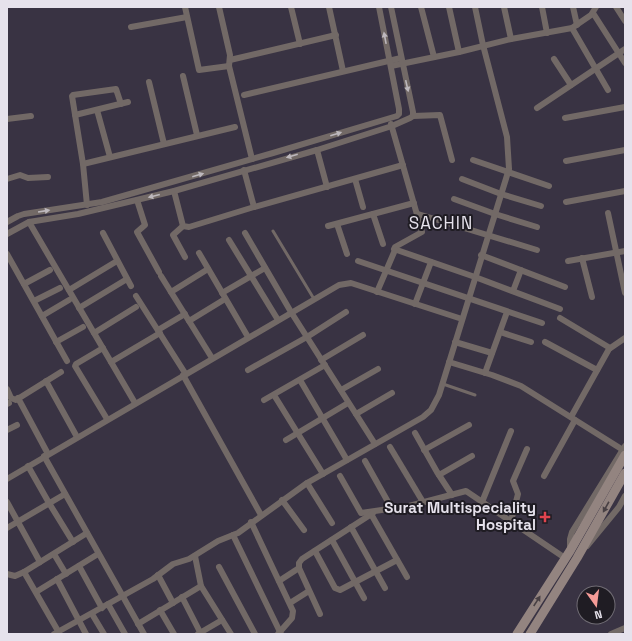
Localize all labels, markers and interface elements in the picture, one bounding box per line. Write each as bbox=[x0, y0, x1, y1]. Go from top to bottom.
one-way arrow bbox=[382, 32, 388, 44]
one-way arrow bbox=[405, 80, 411, 92]
one-way arrow bbox=[330, 131, 342, 137]
one-way arrow bbox=[286, 154, 299, 160]
one-way arrow bbox=[192, 172, 204, 178]
one-way arrow bbox=[148, 193, 160, 199]
one-way arrow bbox=[38, 208, 50, 214]
district label: SACHIN bbox=[409, 212, 473, 234]
place label: Surat Multispeciality Hospital bbox=[384, 498, 536, 534]
one-way arrow bbox=[602, 501, 609, 512]
marker: Surat Multispeciality Hospital bbox=[539, 511, 551, 523]
north arrow bbox=[576, 585, 616, 625]
one-way arrow bbox=[534, 595, 541, 607]
text: N bbox=[593, 607, 604, 622]

